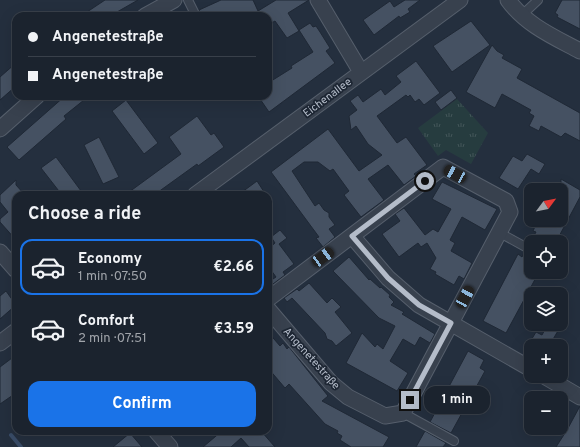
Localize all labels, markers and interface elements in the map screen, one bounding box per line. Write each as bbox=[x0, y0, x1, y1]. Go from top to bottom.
text: Angenetestraße bbox=[52, 28, 164, 47]
text: Angenetestraße bbox=[52, 66, 164, 85]
street label: Eichenallee bbox=[301, 75, 355, 121]
car bbox=[442, 163, 468, 185]
route start bbox=[416, 172, 434, 190]
north arrow bbox=[524, 183, 568, 227]
map controls bbox=[524, 183, 568, 435]
text: Choose a ride bbox=[28, 203, 141, 226]
button: locate bbox=[524, 235, 568, 279]
car bbox=[310, 245, 336, 269]
icon: car bbox=[30, 249, 66, 285]
text: Economy bbox=[78, 250, 142, 269]
text: €2.66 bbox=[213, 258, 254, 277]
text: 1 min · 07:50 bbox=[78, 269, 147, 285]
car bbox=[454, 284, 476, 310]
button: layers bbox=[524, 287, 568, 331]
icon: car bbox=[30, 311, 66, 347]
text: Comfort bbox=[78, 312, 135, 331]
text: €3.59 bbox=[214, 320, 254, 339]
street label: Angenetestraße bbox=[280, 325, 343, 393]
text: 2 min · 07:51 bbox=[78, 331, 147, 347]
button: + bbox=[524, 339, 568, 383]
button: Confirm bbox=[28, 381, 256, 427]
callout: 1 min bbox=[424, 386, 490, 414]
route end bbox=[401, 391, 419, 409]
button: − bbox=[524, 391, 568, 435]
text: 1 min bbox=[441, 392, 473, 408]

